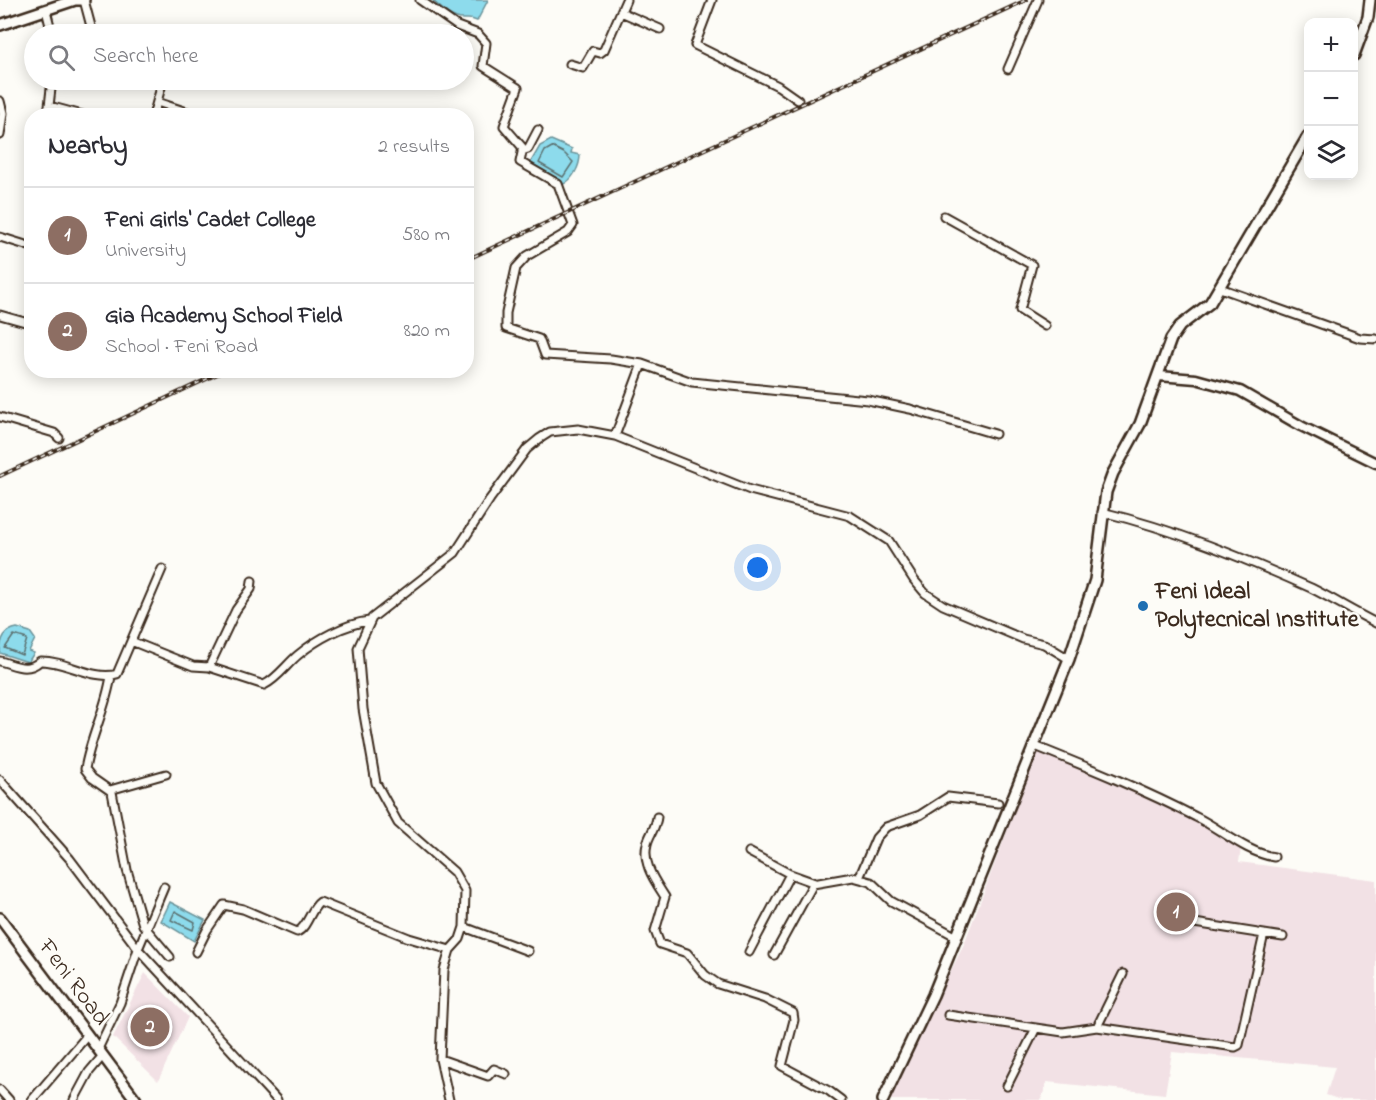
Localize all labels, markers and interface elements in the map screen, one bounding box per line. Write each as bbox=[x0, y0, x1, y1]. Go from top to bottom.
map controls bbox=[1304, 18, 1358, 180]
button: + bbox=[1304, 18, 1358, 72]
search box bbox=[24, 24, 474, 90]
icon: search bbox=[45, 41, 78, 74]
text: Search here bbox=[93, 41, 198, 73]
button: − bbox=[1304, 72, 1358, 126]
button: layers bbox=[1304, 126, 1358, 180]
text: Nearby bbox=[48, 128, 127, 166]
text: 2 results bbox=[378, 133, 450, 162]
text: Feni Girls' Cadet College bbox=[105, 205, 316, 237]
text: 1 bbox=[64, 221, 71, 250]
text: 580 m bbox=[402, 221, 450, 250]
text: University bbox=[105, 237, 186, 266]
text: Gia Academy School Field bbox=[105, 301, 342, 333]
text: 2 bbox=[63, 317, 72, 346]
text: 820 m bbox=[403, 317, 450, 346]
text: School · Feni Road bbox=[105, 333, 258, 362]
your location bbox=[743, 553, 772, 582]
place label: Feni Ideal Polytecnical Institute bbox=[1154, 575, 1360, 639]
marker: Feni Ideal Polytecnical Institute bbox=[1136, 599, 1150, 613]
pin: 1 bbox=[1156, 890, 1196, 934]
street label: Feni Road bbox=[28, 931, 118, 1034]
pin: 2 bbox=[130, 1004, 170, 1050]

